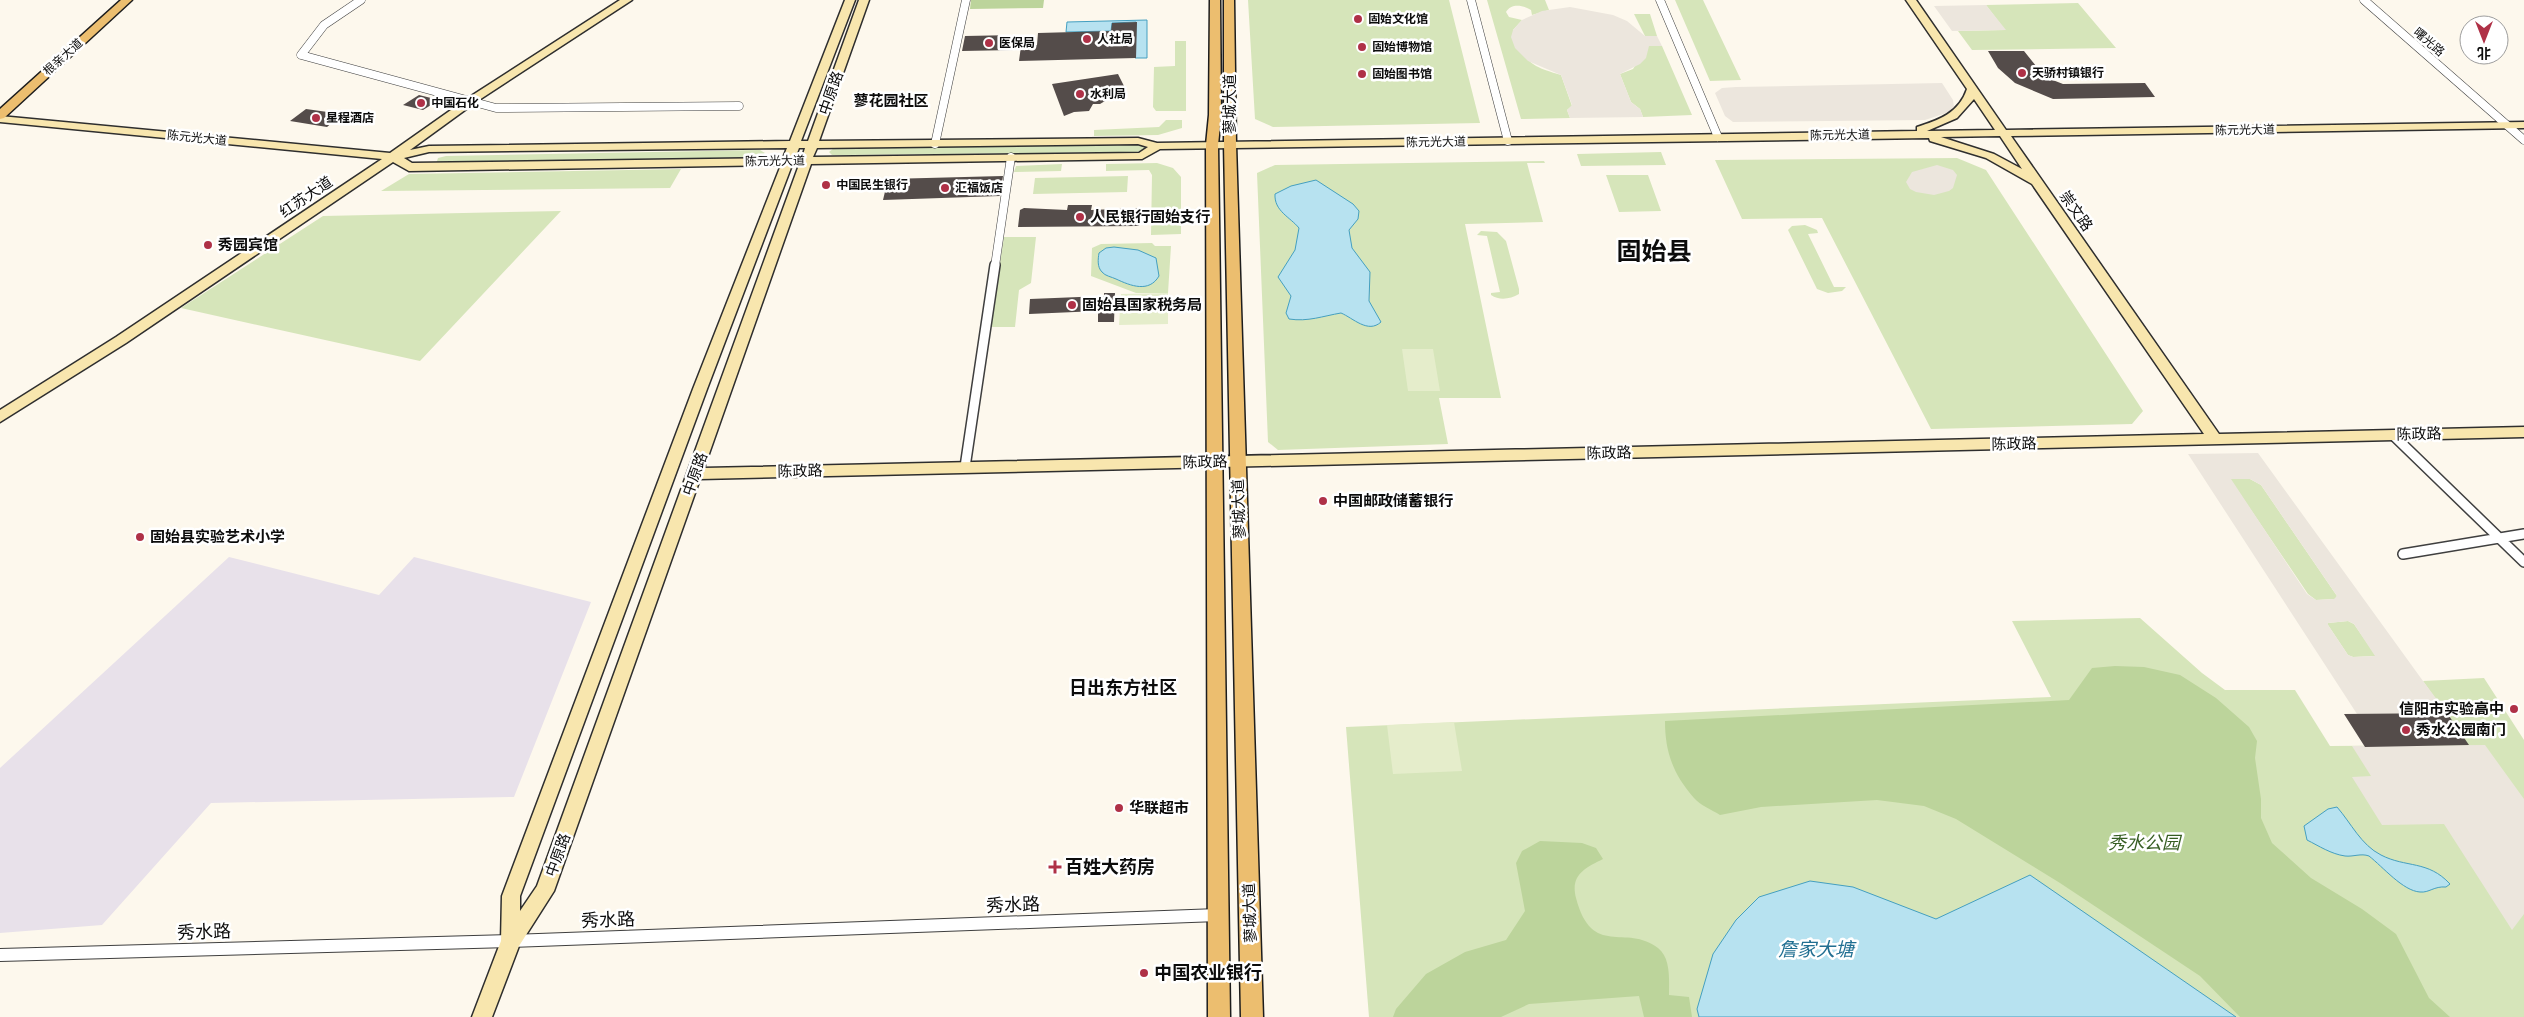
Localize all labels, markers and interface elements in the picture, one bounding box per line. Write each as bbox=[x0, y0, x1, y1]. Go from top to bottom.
place label: 固始文化馆 bbox=[1368, 11, 1428, 26]
marker: 固始文化馆 bbox=[1352, 13, 1364, 25]
north arrow bbox=[2459, 15, 2509, 65]
street label: 曙光路 bbox=[2411, 24, 2448, 59]
place label: 人社局 bbox=[1097, 31, 1133, 46]
marker: 人社局 bbox=[1081, 33, 1093, 45]
street label: 根亲大道 bbox=[40, 35, 86, 78]
place label: 医保局 bbox=[999, 35, 1035, 50]
marker: 医保局 bbox=[983, 37, 995, 49]
place label: 固始博物馆 bbox=[1372, 39, 1432, 54]
marker: 固始博物馆 bbox=[1356, 41, 1368, 53]
text: 北 bbox=[2477, 44, 2491, 62]
place label: 天骄村镇银行 bbox=[2032, 65, 2104, 80]
place label: 固始图书馆 bbox=[1372, 66, 1432, 81]
marker: 天骄村镇银行 bbox=[2016, 67, 2028, 79]
street label: 中原路 bbox=[814, 68, 847, 117]
marker: 固始图书馆 bbox=[1356, 68, 1368, 80]
street label: 蓼城大道 bbox=[1220, 74, 1239, 134]
place label: 水利局 bbox=[1090, 86, 1126, 101]
marker: 水利局 bbox=[1074, 88, 1086, 100]
district label: 蓼花园社区 bbox=[853, 91, 929, 110]
place label: 中国石化 bbox=[431, 95, 479, 110]
marker: 中国石化 bbox=[415, 97, 427, 109]
place label: 星程酒店 bbox=[326, 110, 374, 125]
marker: 星程酒店 bbox=[310, 112, 322, 124]
street label: 陈元光大道 bbox=[2215, 121, 2275, 138]
street label: 陈元光大道 bbox=[1810, 126, 1870, 143]
street label: 陈元光大道 bbox=[166, 127, 228, 148]
street label: 陈元光大道 bbox=[1406, 133, 1466, 150]
street label: 陈元光大道 bbox=[745, 152, 805, 169]
street label: 红苏大道 bbox=[276, 172, 336, 221]
place label: 中国民生银行 bbox=[836, 177, 908, 192]
marker: 中国民生银行 bbox=[820, 179, 832, 191]
place label: 汇福饭店 bbox=[955, 180, 1003, 195]
marker: 汇福饭店 bbox=[939, 182, 951, 194]
street label: 崇文路 bbox=[2056, 187, 2097, 235]
place label: 人民银行固始支行 bbox=[1090, 207, 1210, 226]
marker: 人民银行固始支行 bbox=[1074, 211, 1086, 223]
district label: 固始县 bbox=[1616, 234, 1692, 267]
place label: 秀园宾馆 bbox=[218, 235, 278, 254]
marker: 秀园宾馆 bbox=[202, 239, 214, 251]
place label: 固始县国家税务局 bbox=[1082, 295, 1202, 314]
marker: 固始县国家税务局 bbox=[1066, 299, 1078, 311]
street label: 陈政路 bbox=[2396, 424, 2442, 443]
street label: 陈政路 bbox=[1991, 434, 2037, 453]
street label: 陈政路 bbox=[1586, 443, 1632, 462]
street label: 中原路 bbox=[678, 449, 711, 498]
street label: 陈政路 bbox=[1182, 452, 1228, 471]
street label: 陈政路 bbox=[777, 461, 823, 480]
street label: 蓼城大道 bbox=[1228, 479, 1249, 539]
place label: 中国邮政储蓄银行 bbox=[1333, 491, 1453, 510]
marker: 中国邮政储蓄银行 bbox=[1317, 495, 1329, 507]
place label: 固始县实验艺术小学 bbox=[150, 527, 285, 546]
marker: 固始县实验艺术小学 bbox=[134, 531, 146, 543]
district label: 日出东方社区 bbox=[1069, 676, 1177, 699]
place label: 信阳市实验高中 bbox=[2399, 699, 2504, 718]
marker: 信阳市实验高中 bbox=[2508, 703, 2520, 715]
place label: 秀水公园南门 bbox=[2416, 720, 2506, 739]
marker: 秀水公园南门 bbox=[2400, 724, 2412, 736]
place label: 华联超市 bbox=[1129, 798, 1189, 817]
marker: 华联超市 bbox=[1113, 802, 1125, 814]
street label: 中原路 bbox=[541, 830, 574, 879]
park label: 秀水公园 bbox=[2108, 831, 2183, 854]
place label: 百姓大药房 bbox=[1065, 855, 1155, 878]
marker: 百姓大药房 bbox=[1049, 861, 1061, 873]
street label: 蓼城大道 bbox=[1239, 883, 1260, 943]
street label: 秀水路 bbox=[986, 892, 1040, 917]
street label: 秀水路 bbox=[581, 907, 635, 932]
street label: 秀水路 bbox=[177, 919, 231, 944]
water label: 詹家大塘 bbox=[1778, 937, 1857, 961]
place label: 中国农业银行 bbox=[1154, 961, 1262, 984]
marker: 中国农业银行 bbox=[1138, 967, 1150, 979]

